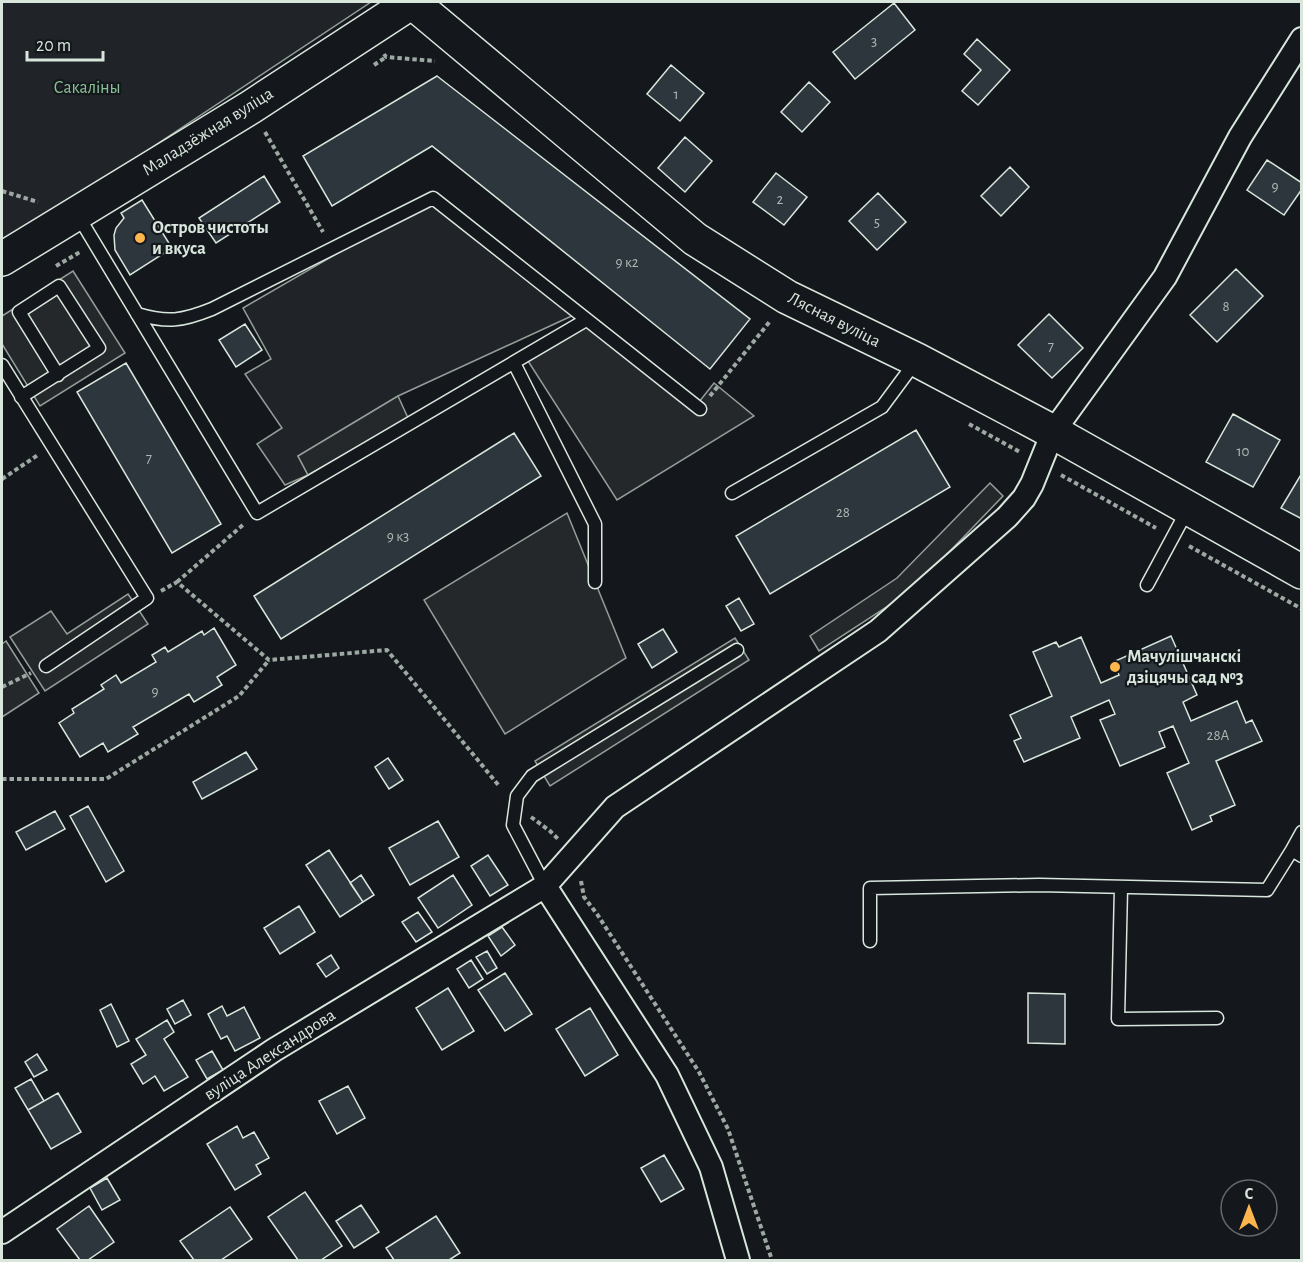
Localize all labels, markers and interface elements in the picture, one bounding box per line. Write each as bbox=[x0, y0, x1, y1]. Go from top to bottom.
scale bar bbox=[27, 24, 104, 62]
house number: 3 bbox=[871, 34, 877, 49]
text: 20 m bbox=[36, 37, 71, 55]
park label: Сакаліны bbox=[53, 79, 121, 97]
street label: Маладзёжная вуліца bbox=[139, 84, 277, 180]
house number: 1 bbox=[673, 87, 679, 102]
house number: 9 bbox=[1271, 179, 1279, 194]
house number: 2 bbox=[777, 192, 784, 207]
house number: 5 bbox=[874, 215, 880, 230]
place label: Остров чистоты и вкуса bbox=[152, 219, 269, 258]
marker: Остров чистоты и вкуса bbox=[133, 231, 147, 245]
house number: 9 к2 bbox=[615, 255, 639, 270]
street label: Лясная вуліца bbox=[785, 289, 883, 351]
house number: 8 bbox=[1222, 299, 1230, 314]
house number: 7 bbox=[1048, 339, 1054, 354]
house number: 10 bbox=[1236, 444, 1250, 459]
house number: 7 bbox=[146, 451, 152, 466]
house number: 28 bbox=[836, 505, 850, 520]
house number: 9 к3 bbox=[387, 529, 409, 544]
place label: Мачулішчанскі дзіцячы сад №3 bbox=[1127, 648, 1244, 687]
marker: Мачулішчанскі дзіцячы сад №3 bbox=[1108, 660, 1122, 674]
house number: 9 bbox=[151, 684, 159, 699]
house number: 28А bbox=[1207, 728, 1230, 743]
street label: вуліца Александрова bbox=[201, 1006, 339, 1104]
north arrow bbox=[1219, 1178, 1279, 1238]
text: С bbox=[1245, 1186, 1254, 1202]

